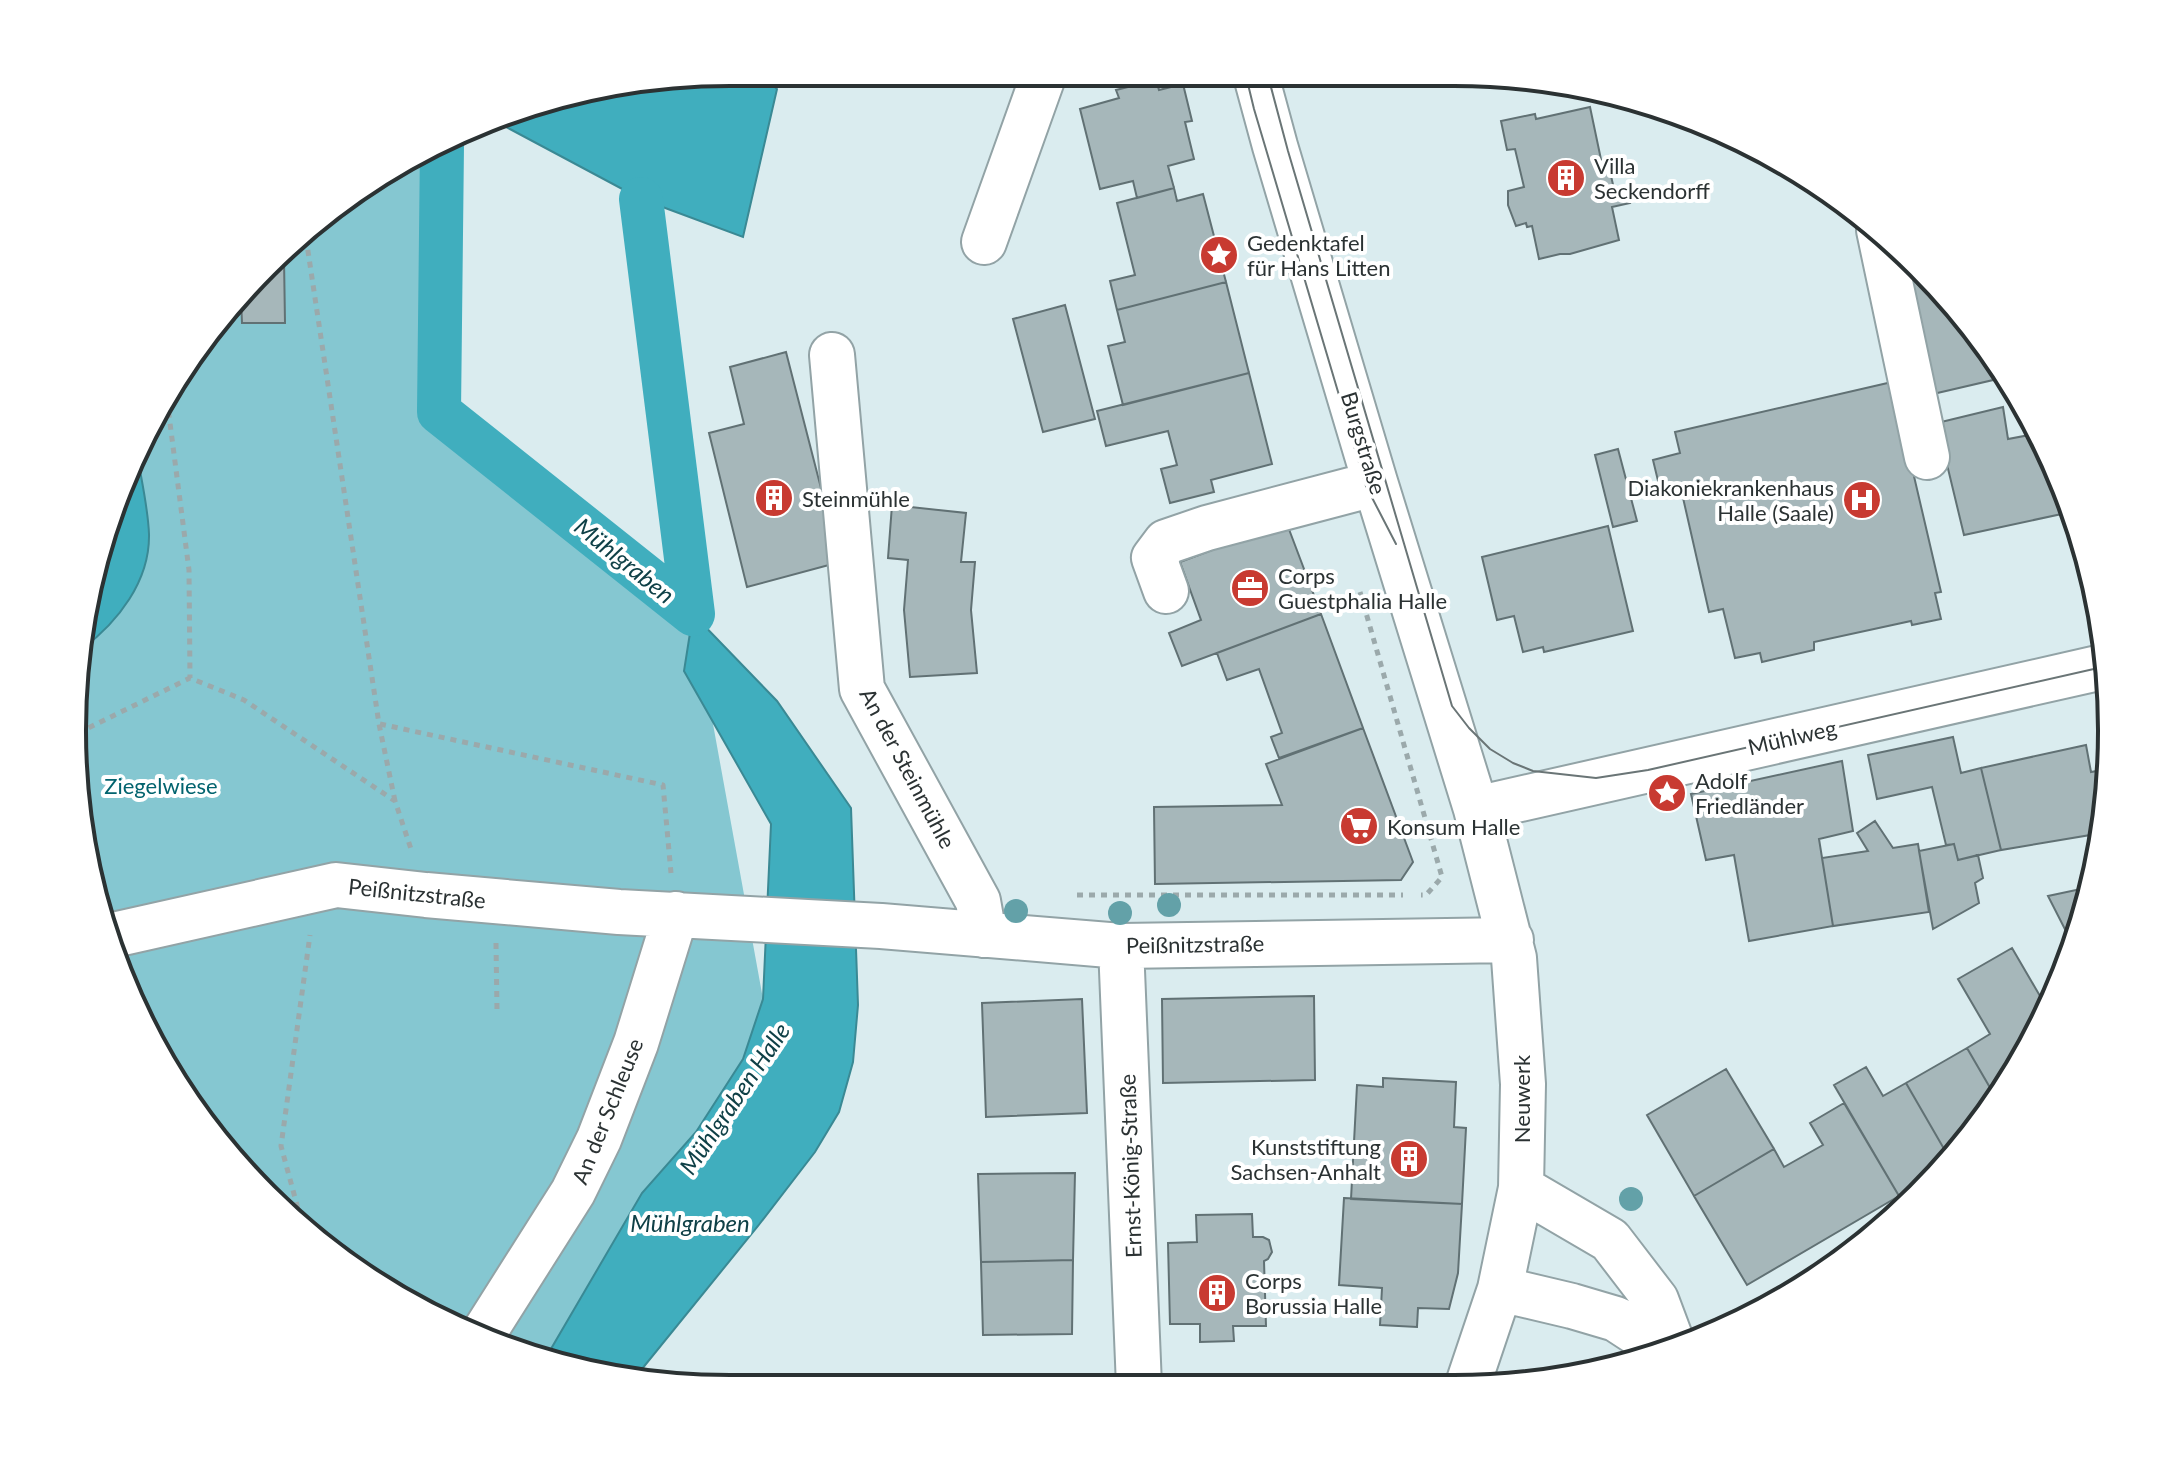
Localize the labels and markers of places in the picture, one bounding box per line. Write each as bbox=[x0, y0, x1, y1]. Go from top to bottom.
place label: Villa Seckendorff bbox=[1594, 152, 1710, 204]
building icon: Villa Seckendorff bbox=[1545, 157, 1587, 199]
place label: Gedenktafel für Hans Litten bbox=[1247, 229, 1390, 281]
place icon: Gedenktafel für Hans Litten bbox=[1198, 234, 1240, 276]
place label: Diakoniekrankenhaus Halle (Saale) bbox=[1627, 474, 1834, 526]
building icon: Steinmühle bbox=[753, 477, 795, 519]
hospital icon: Diakoniekrankenhaus Halle (Saale) bbox=[1841, 479, 1883, 521]
place label: Steinmühle bbox=[802, 485, 910, 512]
place label: Corps Guestphalia Halle bbox=[1278, 562, 1447, 614]
office icon: Corps Guestphalia Halle bbox=[1229, 567, 1271, 609]
place label: Adolf Friedländer bbox=[1695, 767, 1804, 819]
place icon: Adolf Friedländer bbox=[1646, 772, 1688, 814]
supermarket icon: Konsum Halle bbox=[1338, 805, 1380, 847]
place label: Konsum Halle bbox=[1387, 813, 1520, 840]
place label: Kunststiftung Sachsen-Anhalt bbox=[1230, 1133, 1381, 1185]
building icon: Kunststiftung Sachsen-Anhalt bbox=[1388, 1138, 1430, 1180]
place label: Corps Borussia Halle bbox=[1245, 1267, 1382, 1319]
building icon: Corps Borussia Halle bbox=[1196, 1272, 1238, 1314]

